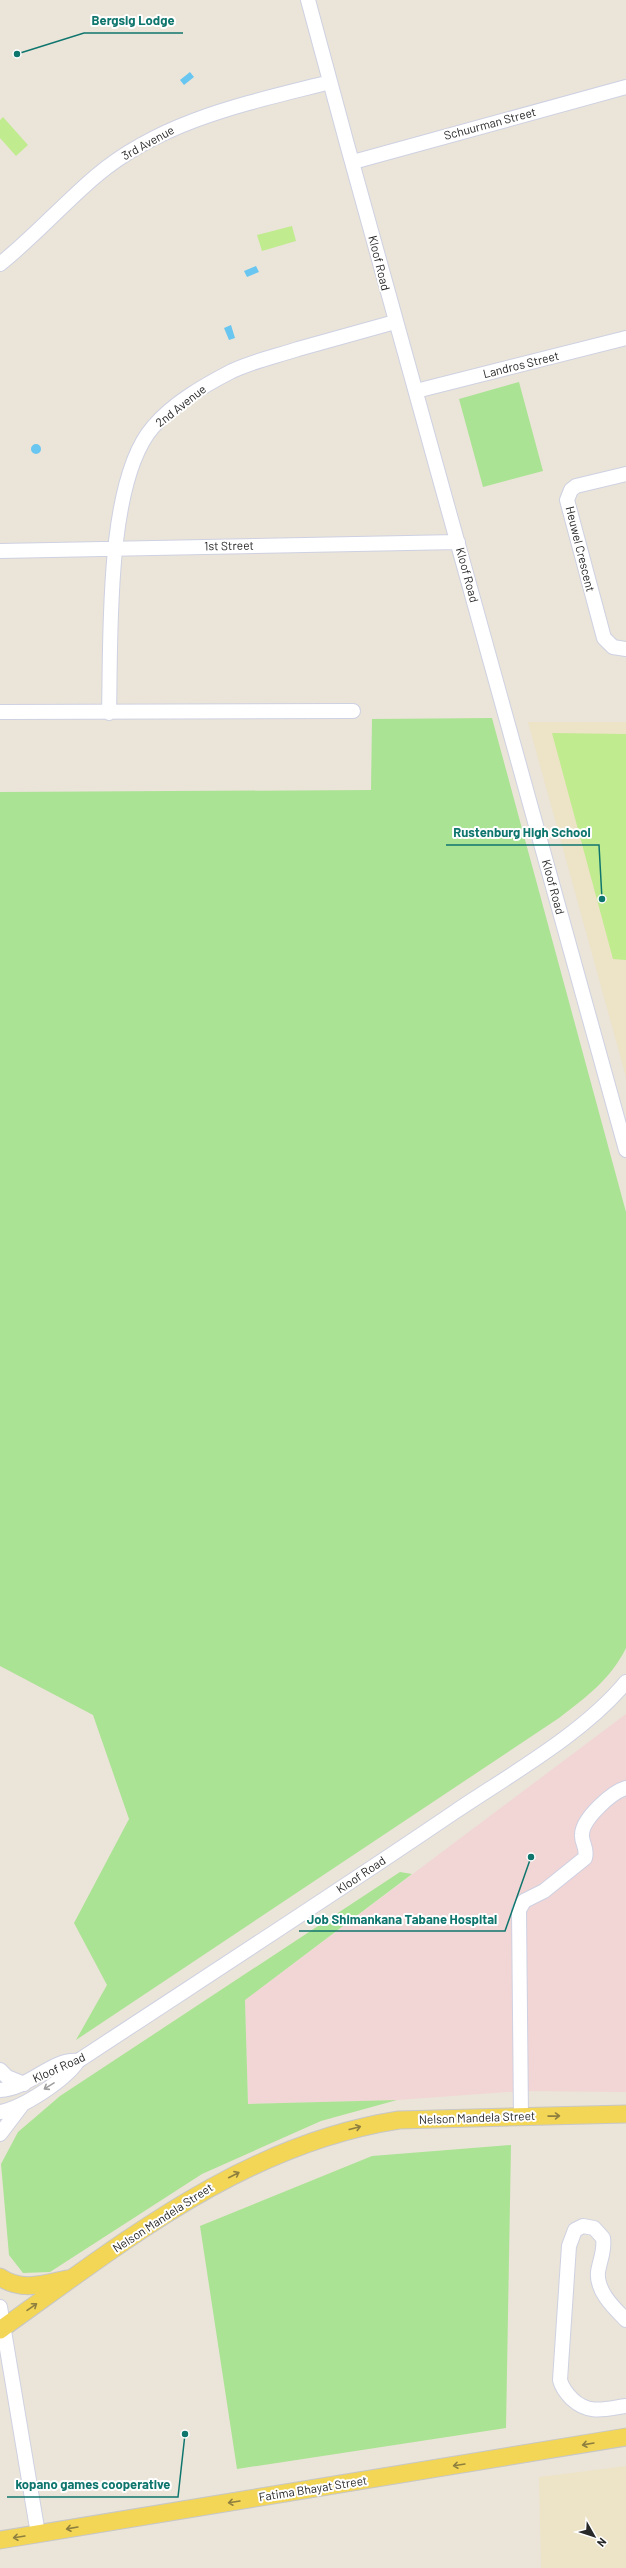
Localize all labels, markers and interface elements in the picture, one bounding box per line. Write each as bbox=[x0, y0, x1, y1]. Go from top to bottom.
callout: Bergsig Lodge bbox=[84, 8, 183, 33]
text: Bergsig Lodge bbox=[91, 12, 175, 28]
street label: Schuurman Street bbox=[442, 104, 537, 142]
street label: 3rd Avenue bbox=[119, 122, 176, 162]
street label: Kloof Road bbox=[366, 234, 394, 292]
street label: Landros Street bbox=[481, 348, 560, 380]
street label: 2nd Avenue bbox=[152, 381, 208, 429]
street label: Heuwel Crescent bbox=[564, 504, 598, 593]
street label: 1st Street bbox=[204, 538, 254, 552]
street label: Kloof Road bbox=[454, 546, 482, 604]
callout: Rustenburg High School bbox=[446, 820, 599, 845]
text: Rustenburg High School bbox=[453, 824, 591, 840]
street label: Kloof Road bbox=[540, 858, 568, 916]
street label: Kloof Road bbox=[333, 1853, 388, 1896]
callout: Job Shimankana Tabane Hospital bbox=[299, 1906, 505, 1931]
text: Job Shimankana Tabane Hospital bbox=[307, 1911, 497, 1927]
street label: Kloof Road bbox=[30, 2049, 87, 2085]
one-way arrow bbox=[44, 2082, 55, 2090]
street label: Nelson Mandela Street bbox=[418, 2108, 535, 2126]
one-way arrow bbox=[547, 2112, 560, 2120]
one-way arrow bbox=[348, 2124, 361, 2131]
one-way arrow bbox=[228, 2170, 240, 2178]
street label: Nelson Mandela Street bbox=[110, 2180, 215, 2255]
one-way arrow bbox=[26, 2303, 37, 2311]
one-way arrow bbox=[581, 2440, 594, 2448]
one-way arrow bbox=[453, 2461, 466, 2469]
callout: kopano games cooperative bbox=[7, 2472, 178, 2497]
street label: Fatima Bhayat Street bbox=[258, 2473, 368, 2503]
text: kopano games cooperative bbox=[16, 2476, 170, 2492]
one-way arrow bbox=[228, 2498, 241, 2506]
north arrow bbox=[574, 2516, 614, 2556]
one-way arrow bbox=[66, 2524, 79, 2532]
one-way arrow bbox=[13, 2533, 26, 2541]
text: N bbox=[595, 2536, 610, 2550]

